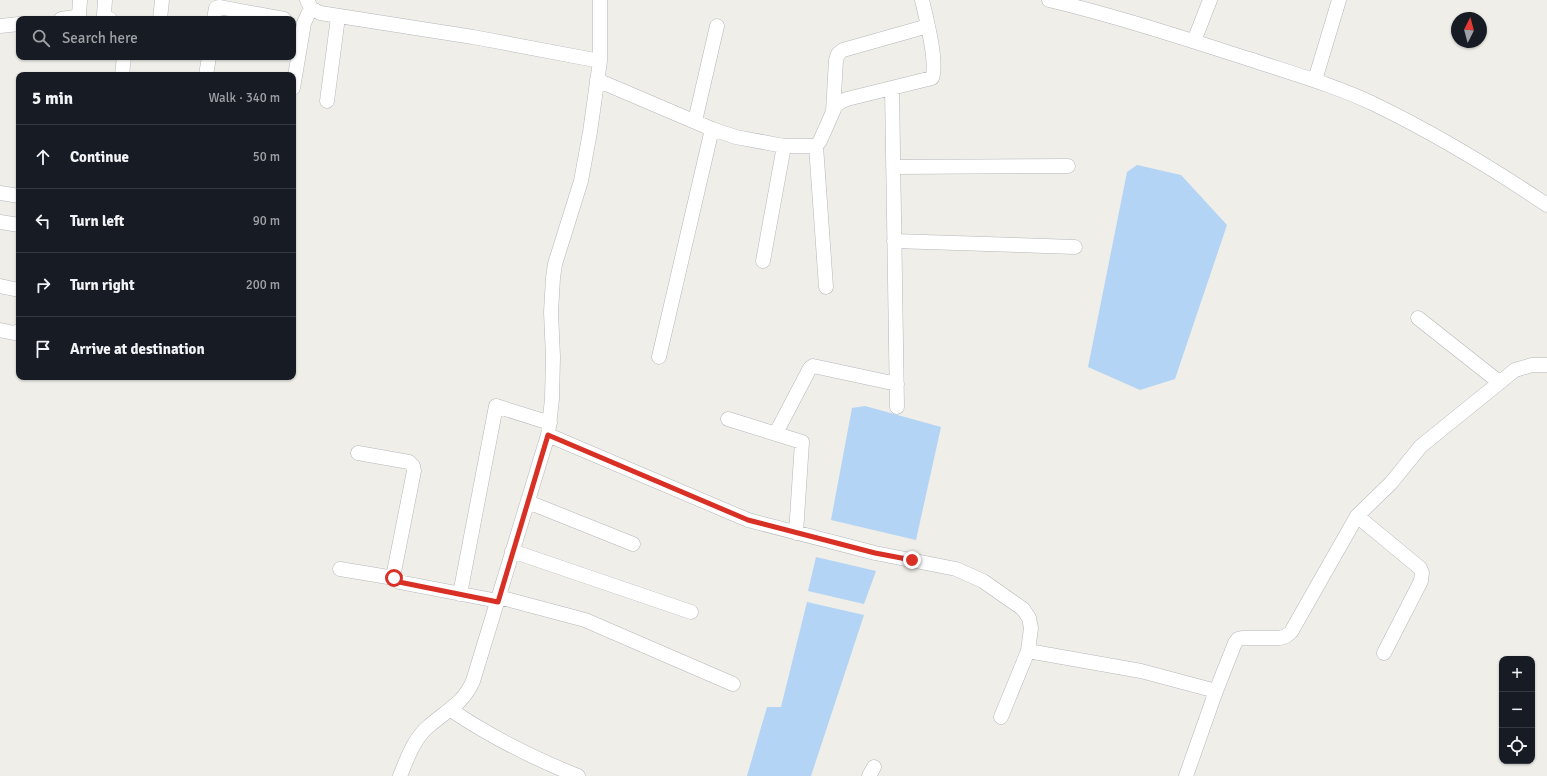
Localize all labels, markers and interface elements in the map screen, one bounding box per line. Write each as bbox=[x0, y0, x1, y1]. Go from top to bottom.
north arrow bbox=[1451, 12, 1487, 48]
search box bbox=[16, 16, 296, 60]
icon: search bbox=[30, 27, 52, 49]
text: Search here bbox=[62, 29, 138, 47]
text: 5 min bbox=[32, 88, 73, 109]
text: Walk · 340 m bbox=[209, 90, 280, 106]
icon: ahead bbox=[32, 146, 54, 168]
text: Continue bbox=[70, 148, 129, 166]
text: 50 m bbox=[253, 149, 280, 165]
icon: left bbox=[32, 210, 54, 232]
text: Turn left bbox=[70, 212, 124, 230]
text: 90 m bbox=[253, 213, 280, 229]
icon: right bbox=[32, 274, 54, 296]
text: Turn right bbox=[70, 276, 135, 294]
text: 200 m bbox=[246, 277, 280, 293]
icon: arrive bbox=[32, 338, 54, 360]
text: Arrive at destination bbox=[70, 340, 205, 358]
route end bbox=[903, 551, 921, 569]
route start bbox=[385, 569, 403, 587]
map controls bbox=[1499, 656, 1535, 764]
button: + bbox=[1499, 656, 1535, 692]
button: − bbox=[1499, 692, 1535, 728]
button: locate bbox=[1499, 728, 1535, 764]

